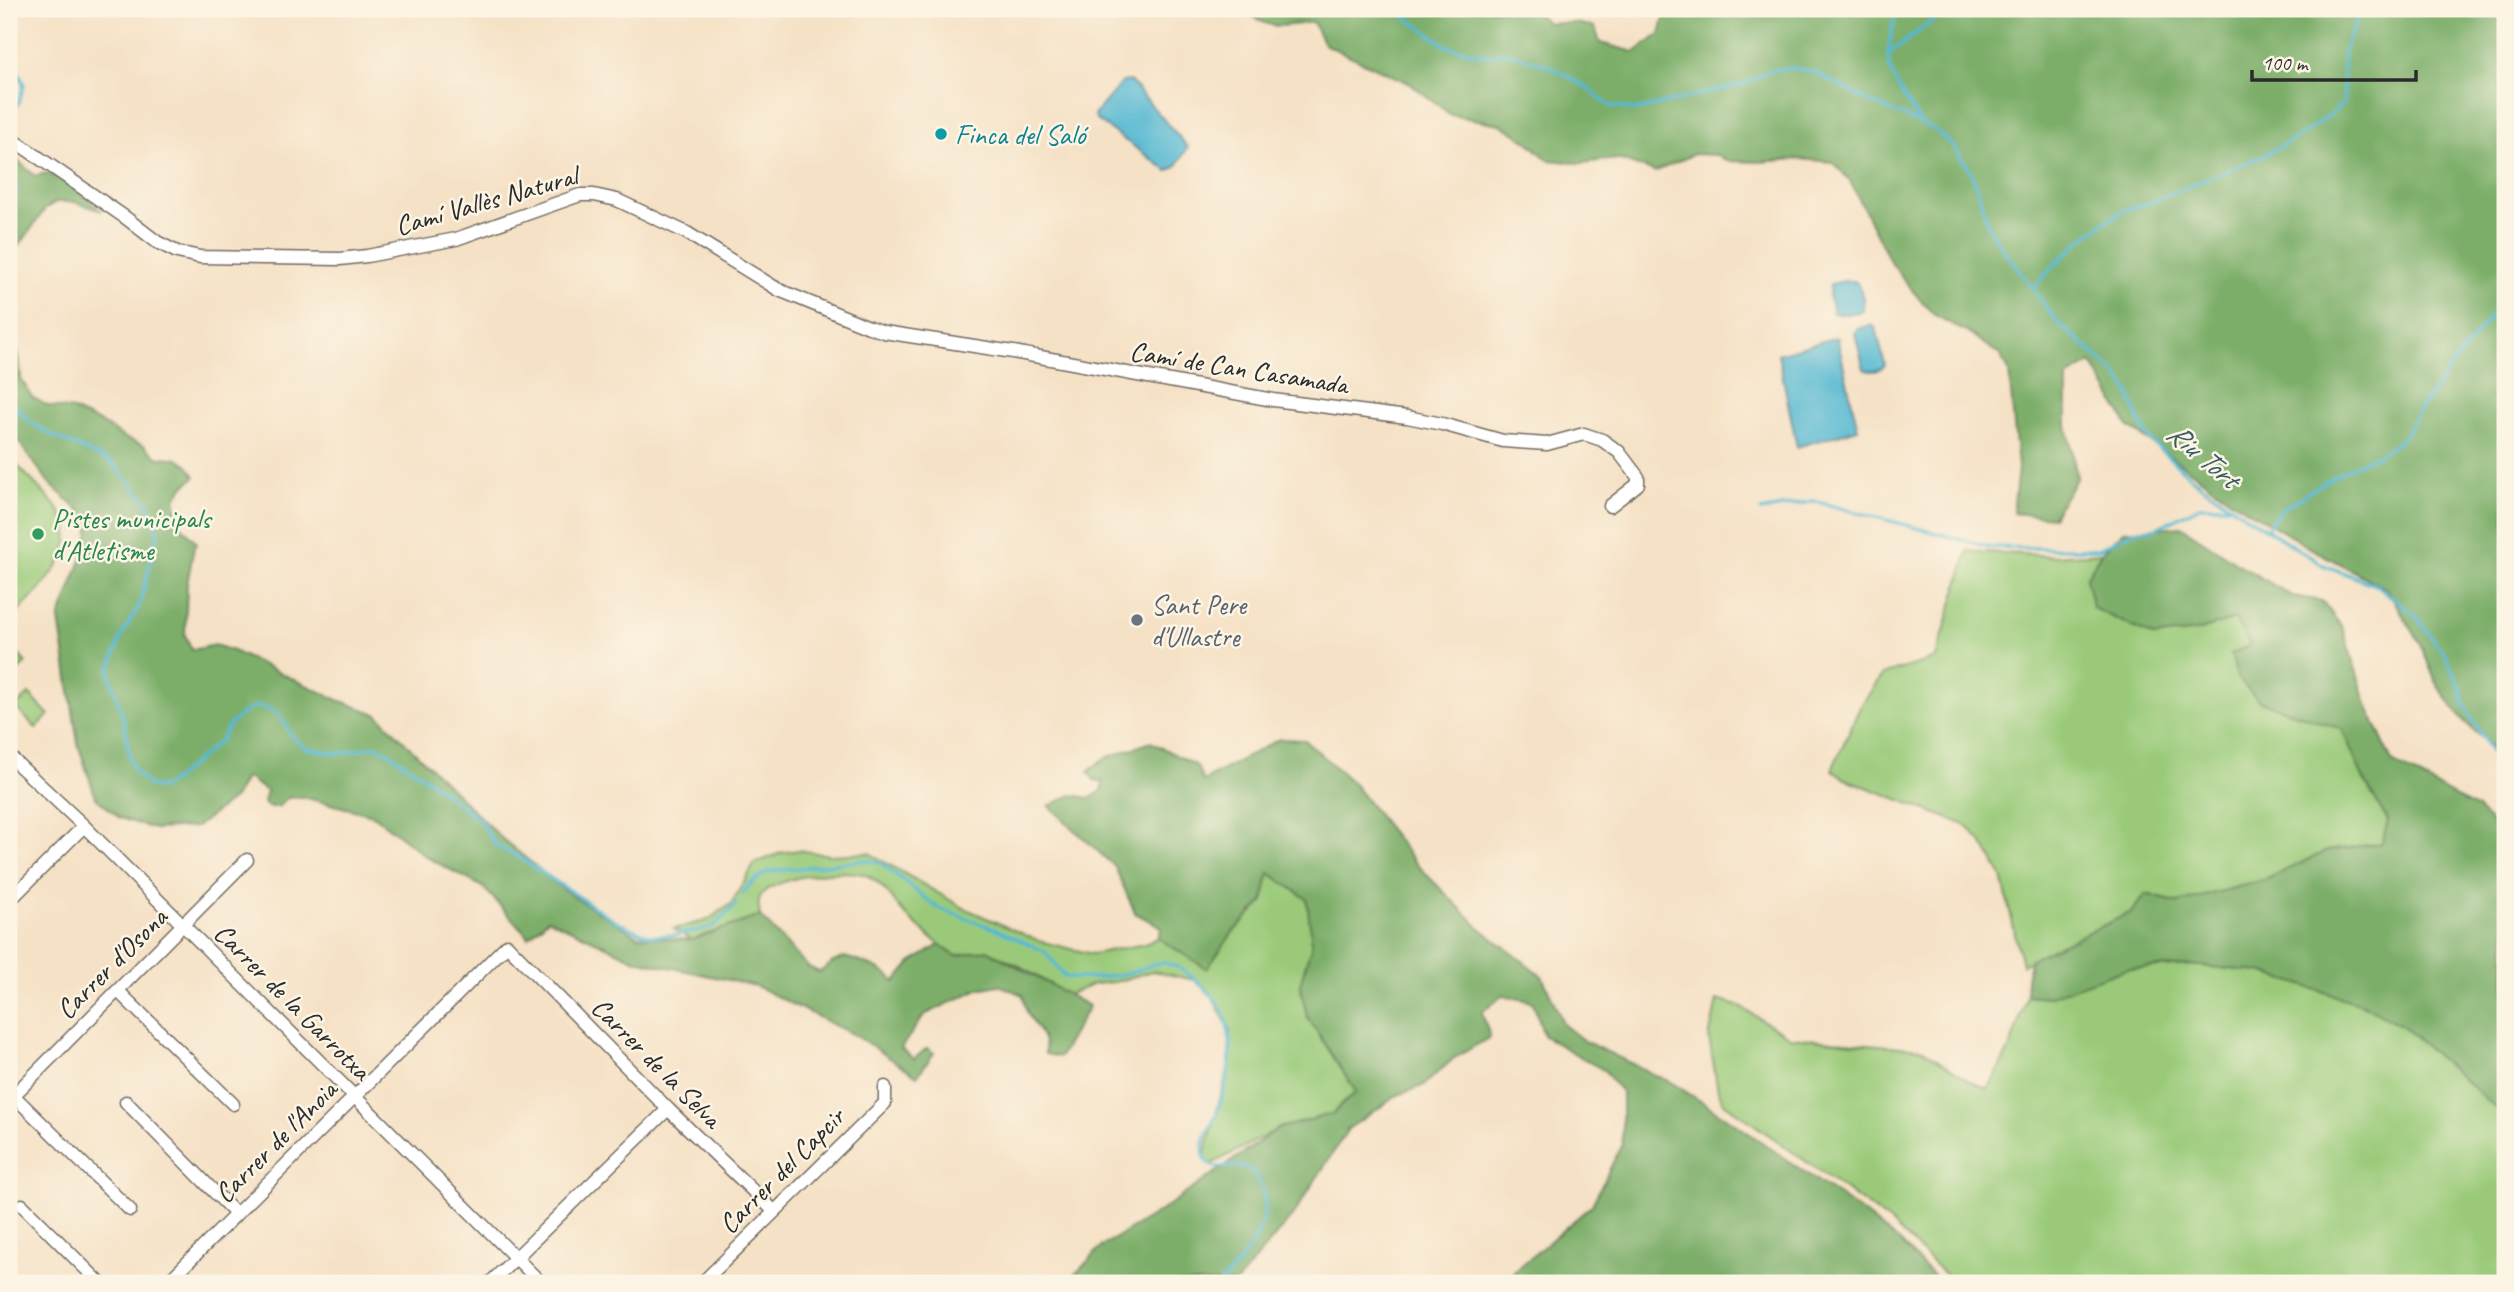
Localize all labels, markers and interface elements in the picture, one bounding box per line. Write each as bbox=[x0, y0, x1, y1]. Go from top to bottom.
scale bar bbox=[2252, 38, 2416, 82]
text: 100 m bbox=[2262, 50, 2309, 76]
place label: Finca del Saló bbox=[955, 117, 1090, 152]
marker: Finca del Saló bbox=[933, 126, 949, 142]
street label: Camí Vallès Natural bbox=[391, 156, 586, 243]
street label: Camí de Can Casamada bbox=[1128, 333, 1353, 402]
water label: Riu Tort bbox=[2159, 414, 2251, 500]
place label: Pistes municipals d'Atletisme bbox=[52, 501, 213, 568]
marker: Pistes municipals d'Atletisme bbox=[30, 526, 46, 542]
place label: Sant Pere d'Ullastre bbox=[1151, 587, 1248, 654]
marker: Sant Pere d'Ullastre bbox=[1129, 612, 1145, 628]
street label: Carrer d'Osona bbox=[48, 899, 176, 1026]
street label: Carrer de la Garrotxa bbox=[207, 915, 380, 1089]
street label: Carrer de la Selva bbox=[584, 990, 731, 1137]
street label: Carrer de l'Anoia bbox=[207, 1071, 346, 1210]
street label: Carrer del Capcir bbox=[711, 1098, 853, 1241]

